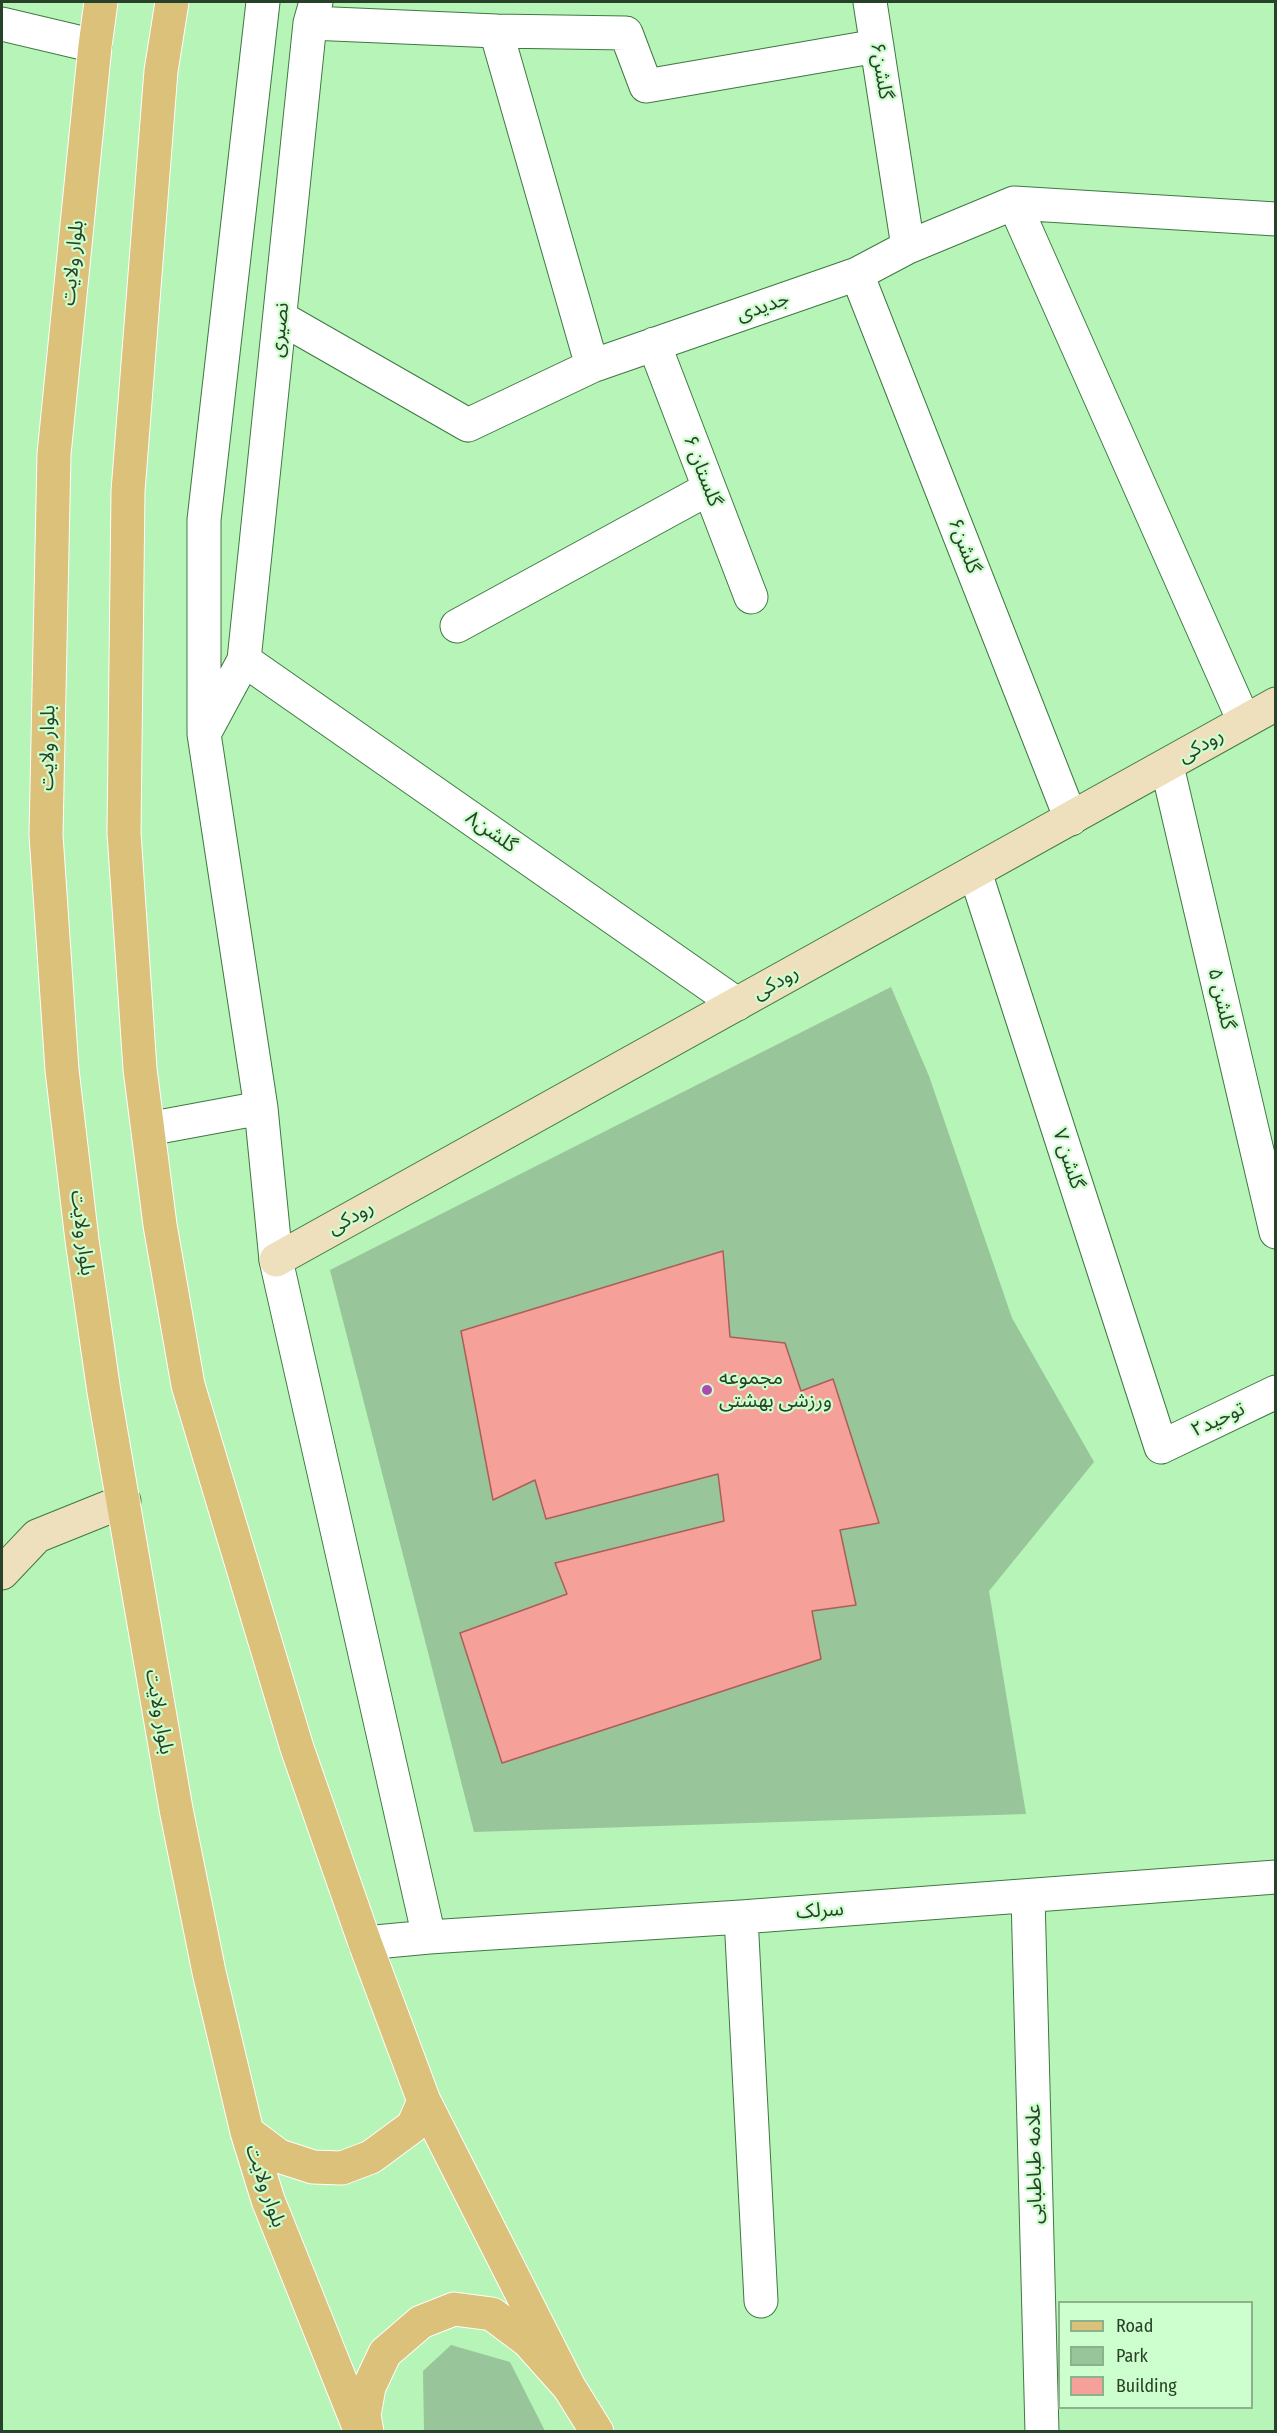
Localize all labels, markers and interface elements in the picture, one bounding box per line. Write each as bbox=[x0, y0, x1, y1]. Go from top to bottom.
street label: گلشن۶ bbox=[865, 41, 897, 101]
street label: بلوار ولایت bbox=[57, 219, 89, 307]
street label: جدیدی bbox=[733, 287, 793, 327]
street label: نصیری bbox=[265, 301, 295, 359]
street label: گلستان ۶ bbox=[677, 432, 727, 510]
street label: گلشن۶ bbox=[943, 515, 985, 577]
street label: بلوار ولایت bbox=[35, 705, 61, 791]
street label: رودکی bbox=[1174, 723, 1228, 769]
street label: گلشن۸ bbox=[461, 806, 521, 858]
street label: رودکی bbox=[749, 961, 803, 1005]
street label: گلشن ۵ bbox=[1202, 966, 1240, 1032]
street label: گلشن ۷ bbox=[1047, 1126, 1089, 1192]
street label: بلوار ولایت bbox=[65, 1189, 99, 1277]
street label: رودکی bbox=[324, 1196, 378, 1240]
place label: مجموعه ورزشی بهشتی bbox=[719, 1366, 832, 1413]
marker: مجموعه ورزشی بهشتی bbox=[700, 1383, 714, 1397]
street label: توحید۲ bbox=[1187, 1397, 1249, 1443]
street label: بلوار ولایت bbox=[140, 1668, 178, 1756]
street label: سرلک bbox=[795, 1897, 845, 1925]
street label: علامه طباطبایی bbox=[1022, 2104, 1048, 2224]
street label: بلوار ولایت bbox=[240, 2141, 290, 2231]
legend bbox=[1058, 2301, 1253, 2409]
text: Road bbox=[1116, 2315, 1153, 2337]
text: Park bbox=[1116, 2345, 1148, 2367]
text: Building bbox=[1116, 2375, 1177, 2397]

